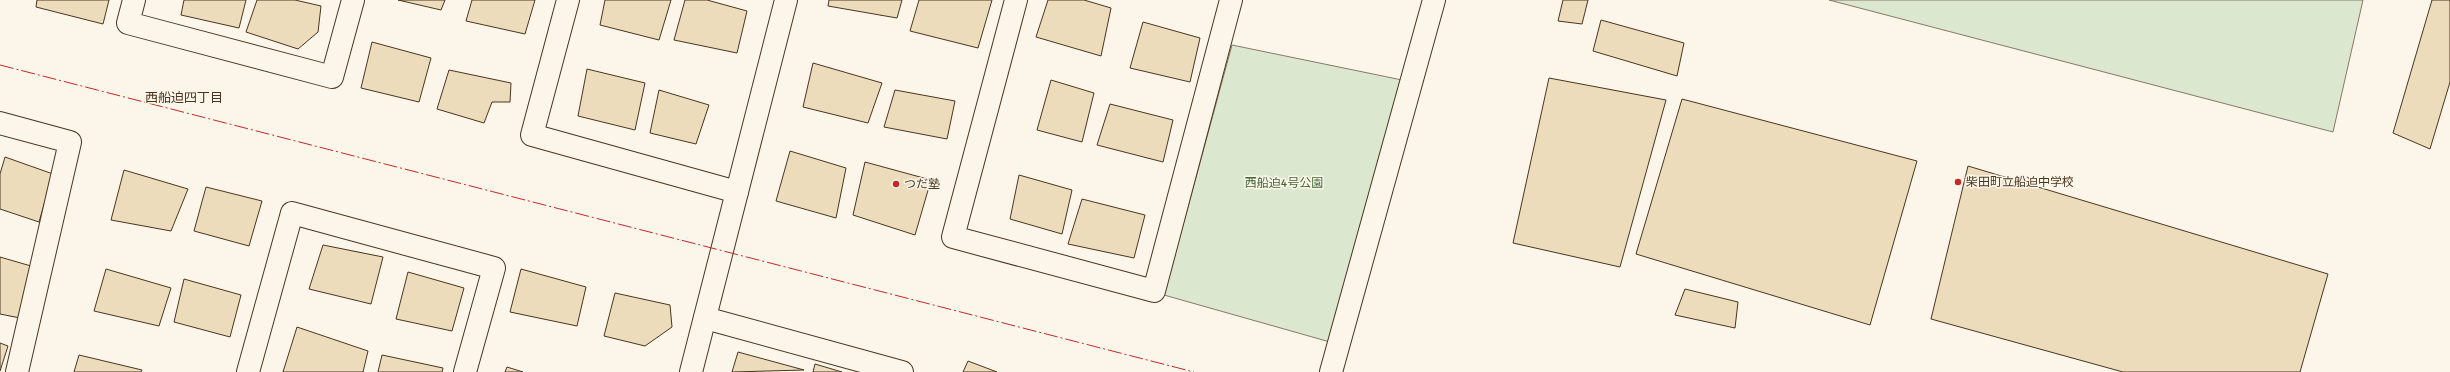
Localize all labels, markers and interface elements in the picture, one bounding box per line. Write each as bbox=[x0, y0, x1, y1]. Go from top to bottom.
district label: 西船迫四丁目 bbox=[145, 90, 223, 106]
place label: 柴田町立船迫中学校 bbox=[1966, 175, 2074, 190]
park label: 西船迫4号公園 bbox=[1245, 176, 1323, 191]
place label: つだ塾 bbox=[904, 177, 940, 192]
marker: 柴田町立船迫中学校 bbox=[1953, 177, 1963, 187]
marker: つだ塾 bbox=[891, 179, 901, 189]

